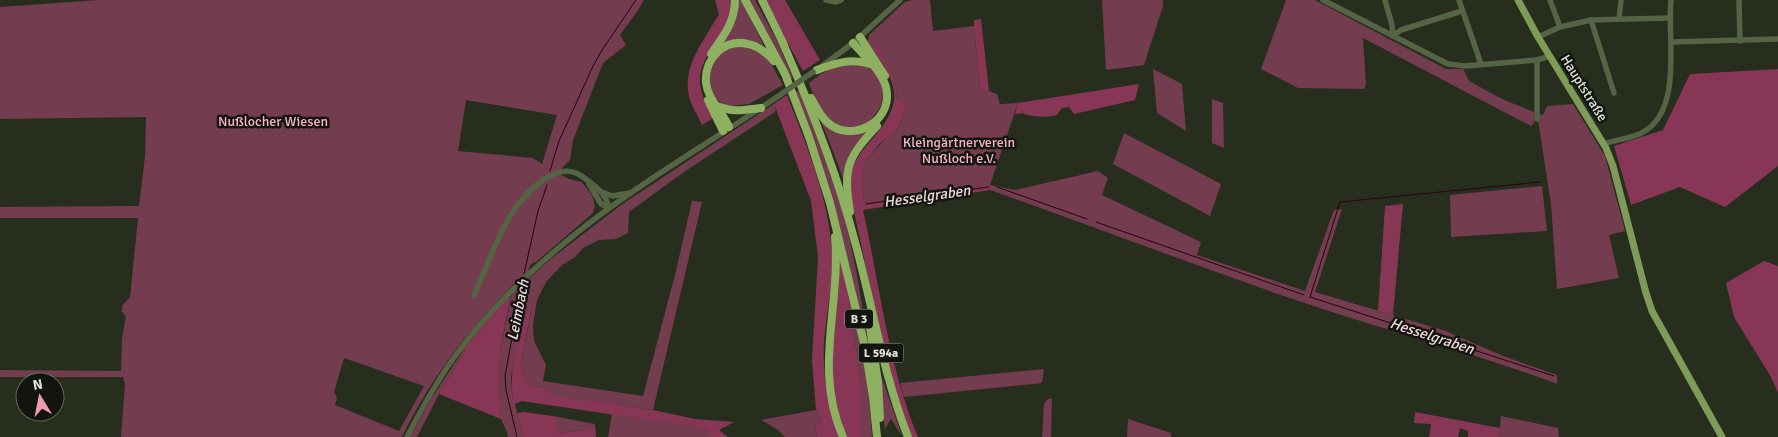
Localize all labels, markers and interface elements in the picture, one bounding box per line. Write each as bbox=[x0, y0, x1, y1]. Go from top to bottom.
street label: Hauptstraße bbox=[1557, 51, 1611, 125]
park label: Nußlocher Wiesen bbox=[218, 113, 328, 130]
park label: Kleingärtnerverein Nußloch e.V. bbox=[903, 134, 1015, 167]
water label: Hesselgraben bbox=[883, 181, 972, 211]
water label: Leimbach bbox=[503, 277, 533, 342]
road number: B 3 bbox=[845, 310, 873, 328]
water label: Hesselgraben bbox=[1388, 314, 1477, 358]
road number: L 594a bbox=[858, 343, 904, 362]
north arrow bbox=[15, 372, 65, 422]
text: N bbox=[32, 375, 44, 394]

